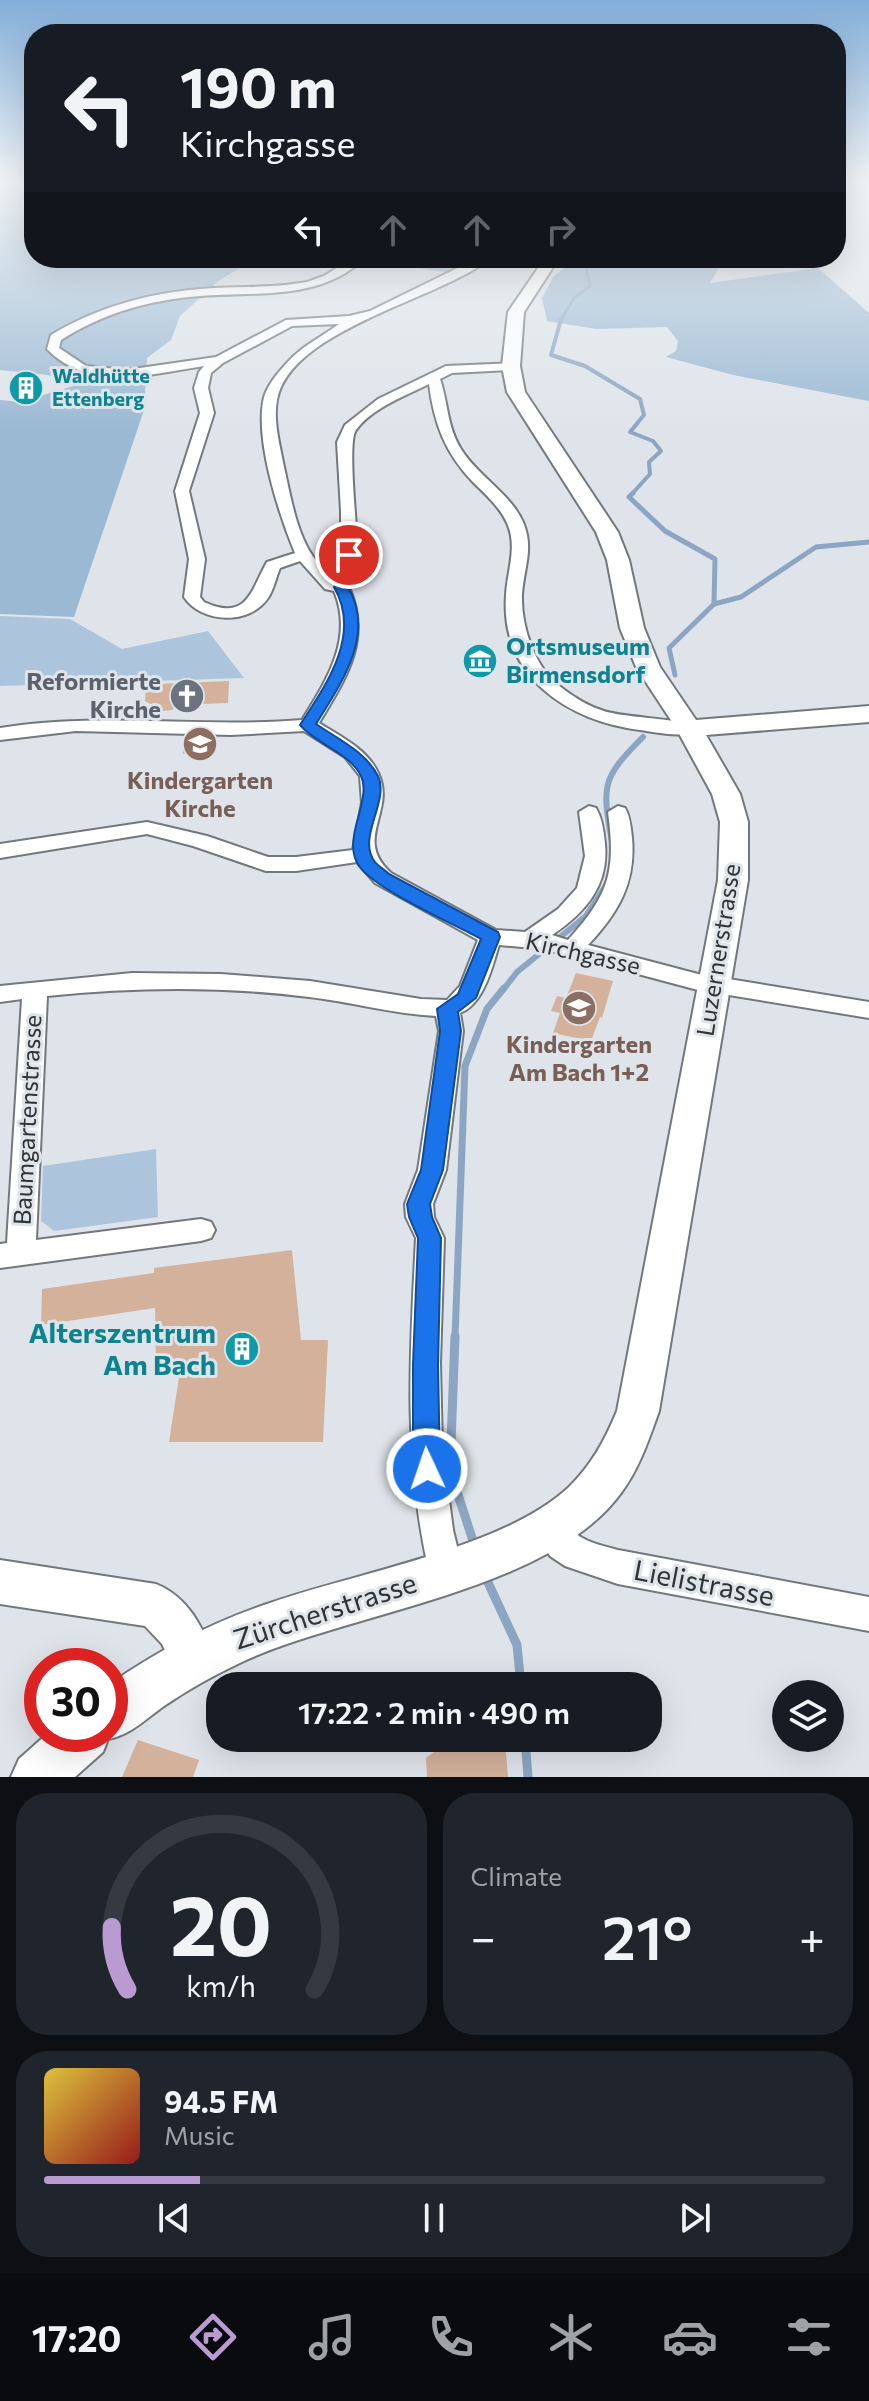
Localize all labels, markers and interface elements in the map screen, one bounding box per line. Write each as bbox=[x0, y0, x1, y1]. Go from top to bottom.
text: 190 m bbox=[180, 51, 337, 120]
icon: left bbox=[48, 56, 152, 160]
text: Kirchgasse bbox=[180, 120, 355, 164]
icon: left bbox=[287, 208, 331, 252]
icon: ahead bbox=[371, 208, 415, 252]
icon: ahead bbox=[455, 208, 499, 252]
icon: right bbox=[539, 208, 583, 252]
place label: Waldhütte Ettenberg bbox=[52, 363, 150, 410]
building icon: Waldhütte Ettenberg bbox=[7, 369, 45, 407]
pin bbox=[315, 521, 383, 589]
icon: arrive bbox=[327, 533, 371, 577]
place label: Ortsmuseum Birmensdorf bbox=[506, 631, 650, 688]
museum icon: Ortsmuseum Birmensdorf bbox=[461, 642, 499, 680]
place label: Reformierte Kirche bbox=[26, 666, 161, 723]
church icon: Reformierte Kirche bbox=[168, 677, 206, 715]
school or university icon: Kindergarten Kirche bbox=[181, 725, 219, 763]
place label: Kindergarten Kirche bbox=[127, 765, 273, 822]
street label: Luzernerstrasse bbox=[690, 862, 745, 1038]
street label: Kirchgasse bbox=[523, 925, 644, 980]
school or university icon: Kindergarten Am Bach 1+2 bbox=[560, 989, 598, 1027]
street label: Baumgartenstrasse bbox=[7, 1014, 46, 1226]
place label: Kindergarten Am Bach 1+2 bbox=[506, 1029, 652, 1086]
place label: Alterszentrum Am Bach bbox=[29, 1315, 216, 1381]
building icon: Alterszentrum Am Bach bbox=[223, 1330, 261, 1368]
position arrow bbox=[385, 1427, 469, 1511]
street label: Lielistrasse bbox=[631, 1552, 777, 1612]
street label: Zürcherstrasse bbox=[229, 1564, 420, 1656]
speed limit sign: 30 bbox=[24, 1648, 128, 1752]
map controls bbox=[772, 1680, 844, 1752]
button: layers bbox=[772, 1680, 844, 1752]
text: 17:22 · 2 min · 490 m bbox=[298, 1693, 570, 1730]
text: Climate bbox=[471, 1860, 562, 1891]
text: 20 bbox=[170, 1871, 272, 1973]
text: 21° bbox=[602, 1899, 693, 1972]
text: − bbox=[471, 1909, 496, 1963]
text: + bbox=[799, 1909, 825, 1963]
text: km/h bbox=[186, 1968, 256, 2003]
text: 94.5 FM bbox=[164, 2082, 278, 2119]
text: Music bbox=[164, 2119, 235, 2150]
icon: previous bbox=[152, 2196, 196, 2240]
icon: pause bbox=[412, 2196, 456, 2240]
icon: next bbox=[673, 2196, 717, 2240]
icon: directions bbox=[185, 2309, 241, 2365]
icon: music bbox=[304, 2309, 360, 2365]
icon: phone bbox=[423, 2309, 479, 2365]
icon: climate bbox=[543, 2309, 599, 2365]
icon: car bbox=[662, 2309, 718, 2365]
icon: filters bbox=[781, 2309, 837, 2365]
text: 17:20 bbox=[32, 2315, 121, 2359]

